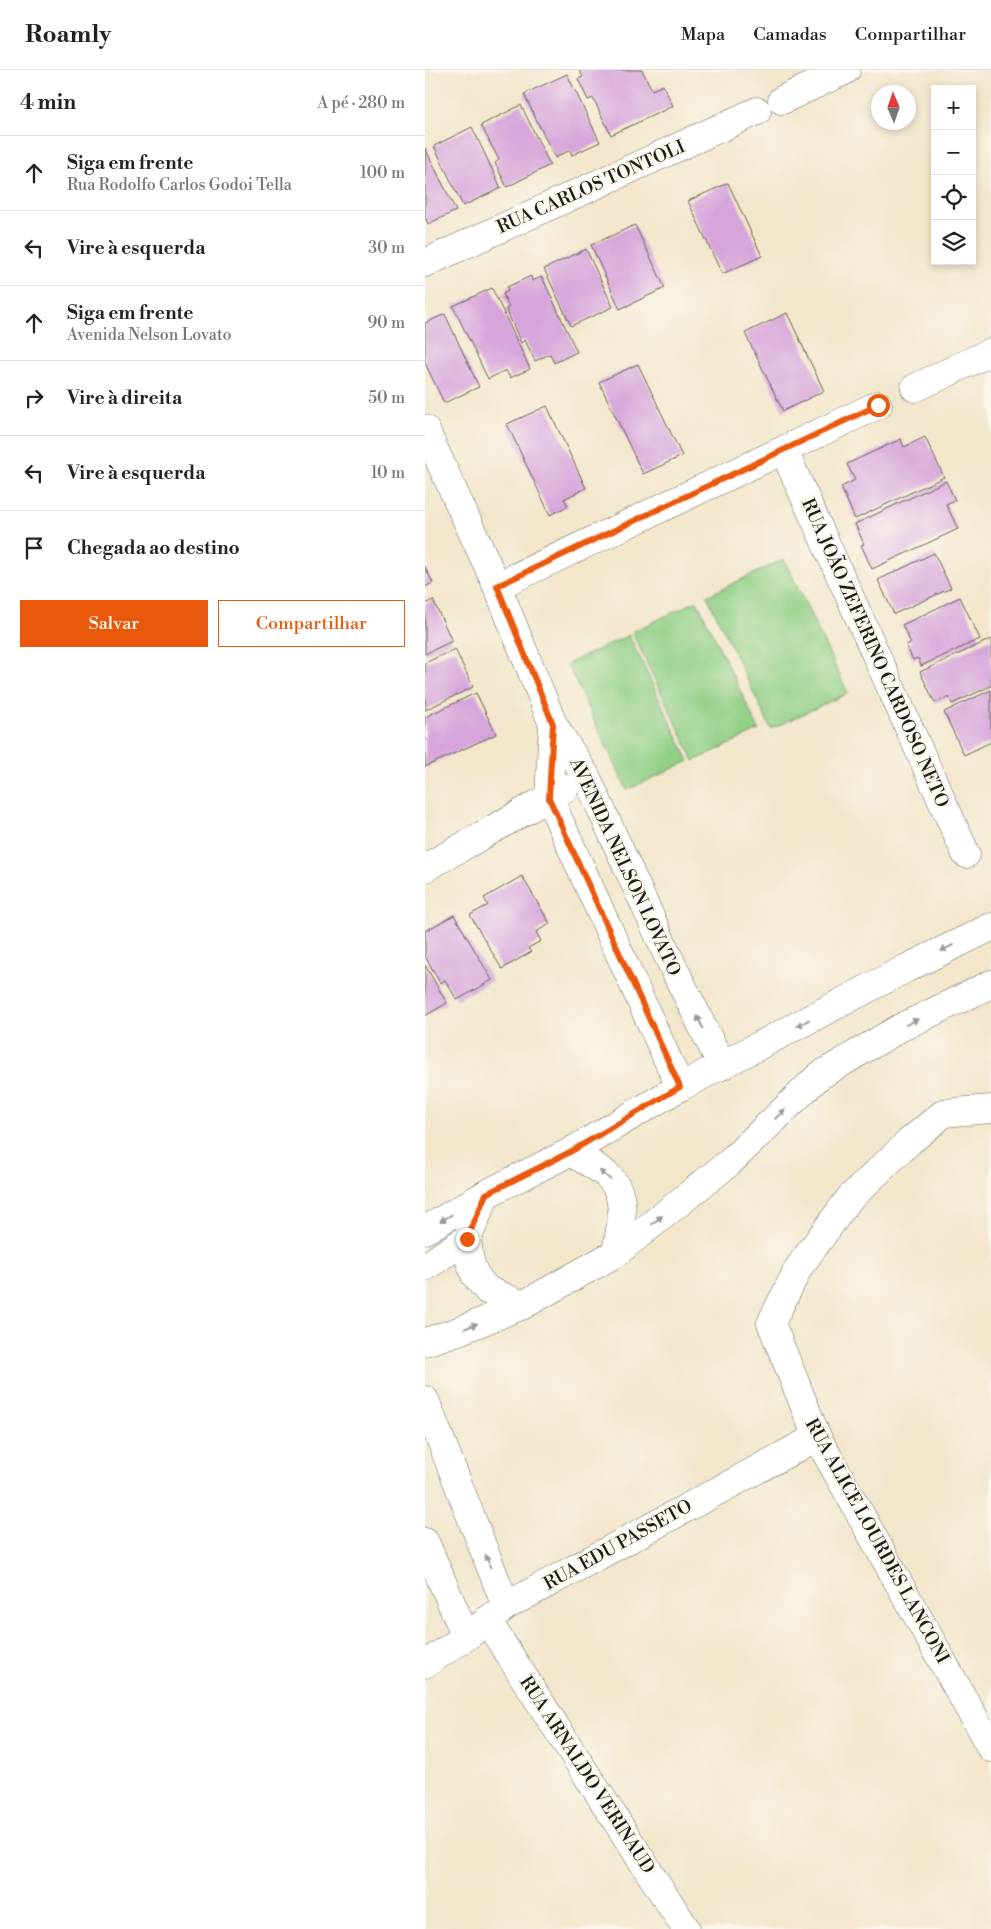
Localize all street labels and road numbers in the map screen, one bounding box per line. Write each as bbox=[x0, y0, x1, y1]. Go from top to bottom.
street label: RUA CARLOS TONTOLI bbox=[493, 135, 689, 239]
street label: RUA JOÃO ZEFERINO CARDOSO NETO bbox=[796, 494, 955, 811]
street label: AVENIDA NELSON LOVATO bbox=[564, 753, 686, 980]
street label: RUA ALICE LOURDES LANCONI bbox=[800, 1414, 954, 1668]
street label: RUA EDU PASSETO bbox=[540, 1495, 696, 1595]
street label: RUA ARNALDO VERINAUD bbox=[514, 1672, 660, 1878]

